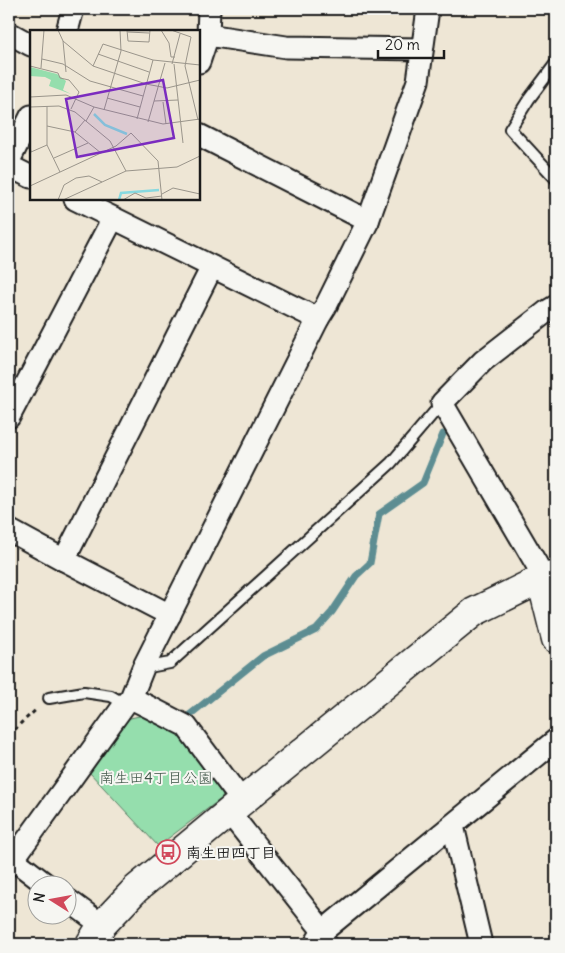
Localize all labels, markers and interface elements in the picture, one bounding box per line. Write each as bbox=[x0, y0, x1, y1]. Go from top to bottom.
scale bar bbox=[378, 28, 444, 60]
inset map bbox=[30, 30, 200, 200]
text: 20 m bbox=[385, 35, 420, 54]
park label: 南生田4丁目公園 bbox=[99, 768, 213, 787]
bus stop icon: 南生田四丁目 bbox=[155, 839, 181, 865]
place label: 南生田四丁目 bbox=[186, 843, 276, 862]
north arrow bbox=[28, 876, 78, 926]
text: N bbox=[29, 891, 49, 904]

